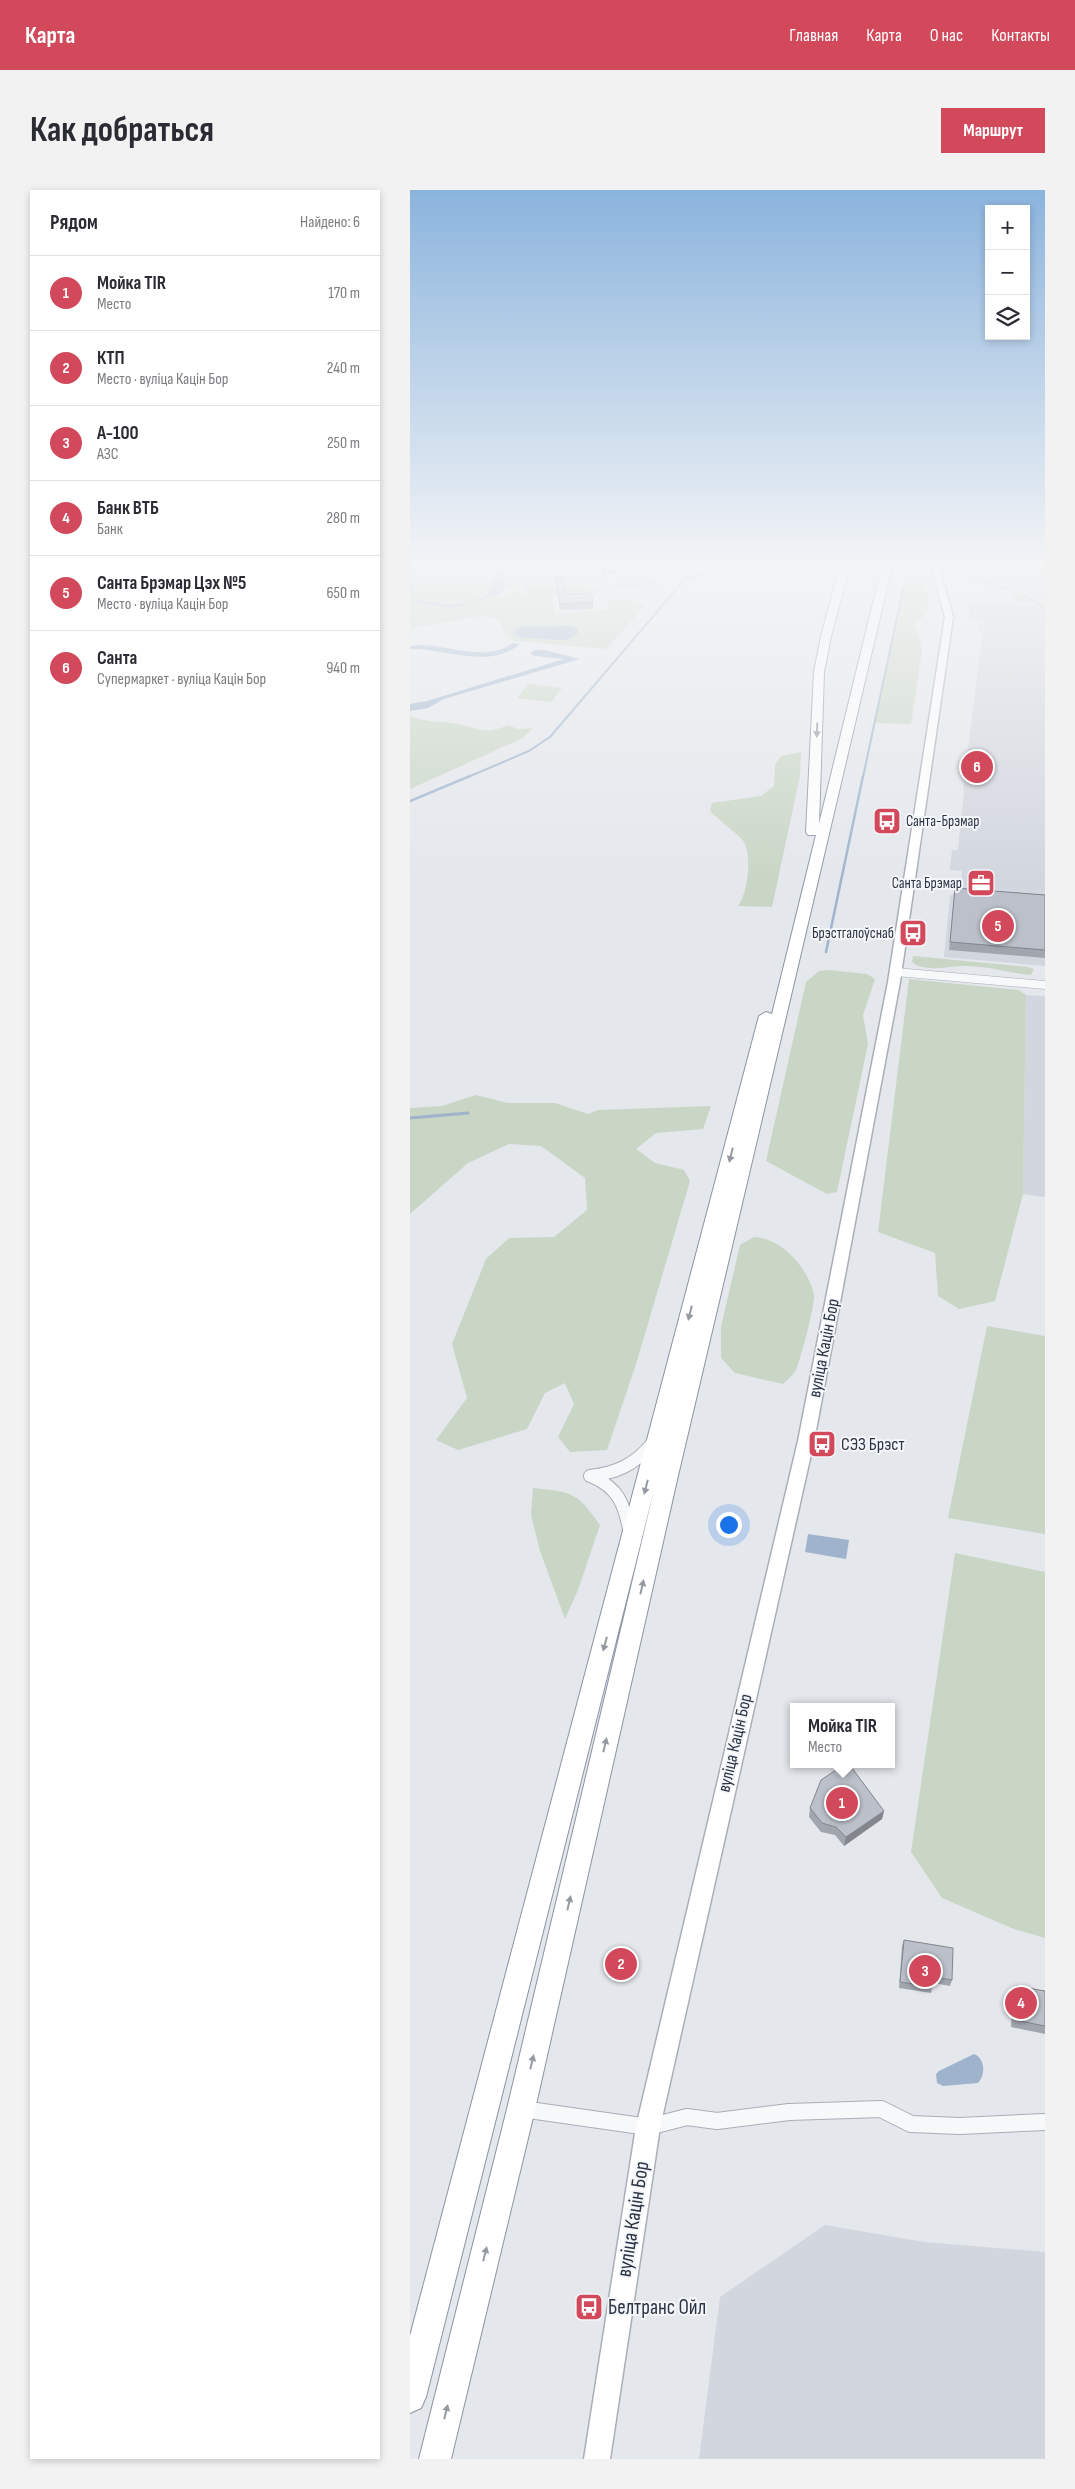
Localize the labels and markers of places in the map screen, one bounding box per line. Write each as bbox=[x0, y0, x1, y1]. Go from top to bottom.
pin: 6 bbox=[961, 748, 993, 786]
bus stop icon: Санта-Брэмар bbox=[872, 806, 902, 836]
place label: Санта-Брэмар bbox=[906, 812, 979, 831]
office icon: Санта Брэмар bbox=[966, 868, 996, 898]
place label: Санта Брэмар bbox=[892, 874, 962, 893]
pin: 5 bbox=[982, 907, 1014, 945]
bus stop icon: Брэстгалоўснаб bbox=[898, 918, 928, 948]
place label: Брэстгалоўснаб bbox=[812, 924, 894, 943]
bus stop icon: СЭЗ Брэст bbox=[807, 1429, 837, 1459]
place label: СЭЗ Брэст bbox=[841, 1434, 905, 1455]
pin: 1 bbox=[826, 1784, 858, 1822]
pin: 2 bbox=[605, 1945, 637, 1983]
pin: 3 bbox=[909, 1952, 941, 1990]
pin: 4 bbox=[1005, 1984, 1037, 2022]
bus stop icon: Белтранс Ойл bbox=[574, 2292, 604, 2322]
place label: Белтранс Ойл bbox=[608, 2295, 706, 2320]

